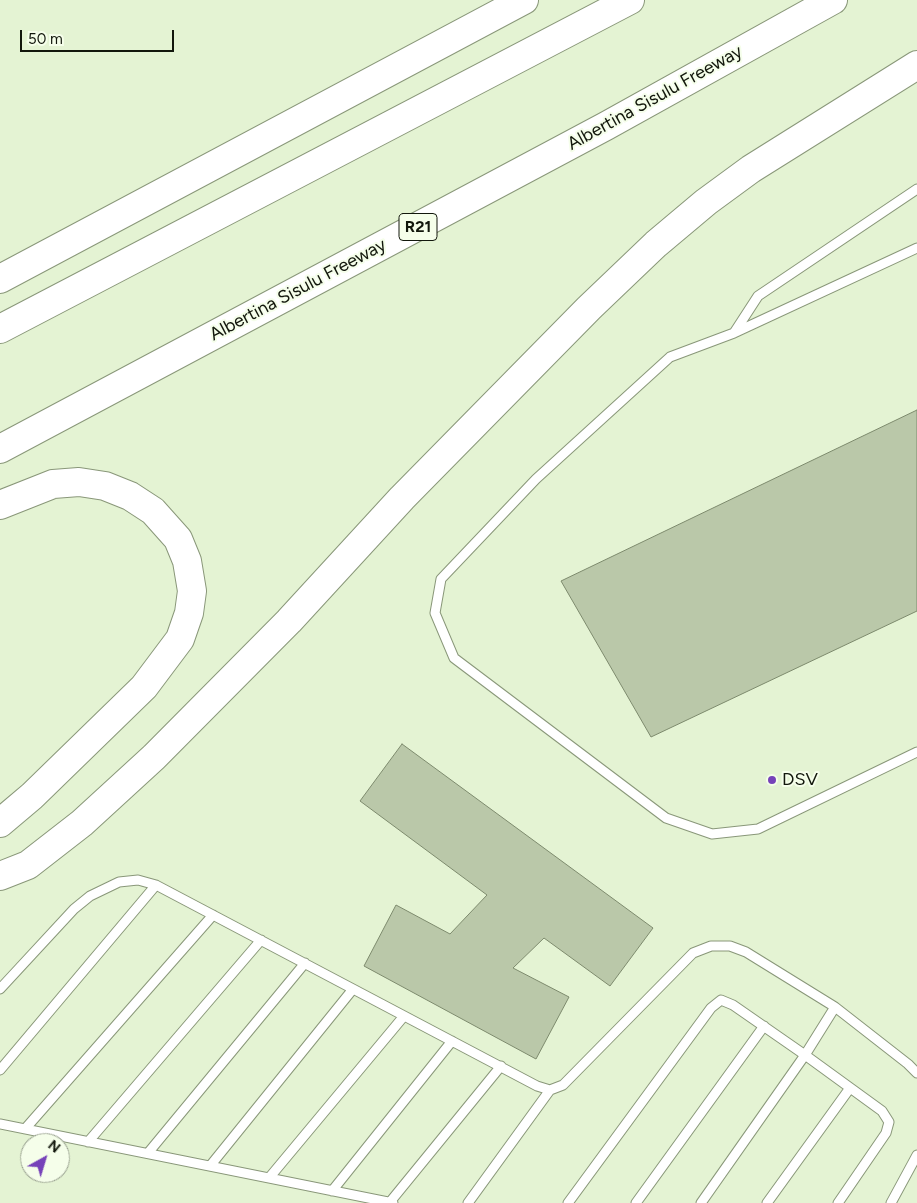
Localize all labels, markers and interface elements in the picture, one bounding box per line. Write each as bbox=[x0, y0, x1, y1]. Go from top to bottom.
scale bar bbox=[22, 20, 176, 52]
text: 50 m bbox=[28, 30, 63, 48]
street label: Albertina Sisulu Freeway bbox=[564, 41, 746, 155]
road number: R21 bbox=[399, 213, 437, 240]
street label: Albertina Sisulu Freeway bbox=[206, 234, 390, 346]
place label: DSV bbox=[782, 769, 818, 791]
marker: DSV bbox=[766, 774, 778, 786]
north arrow bbox=[20, 1133, 70, 1183]
text: N bbox=[45, 1137, 64, 1157]

